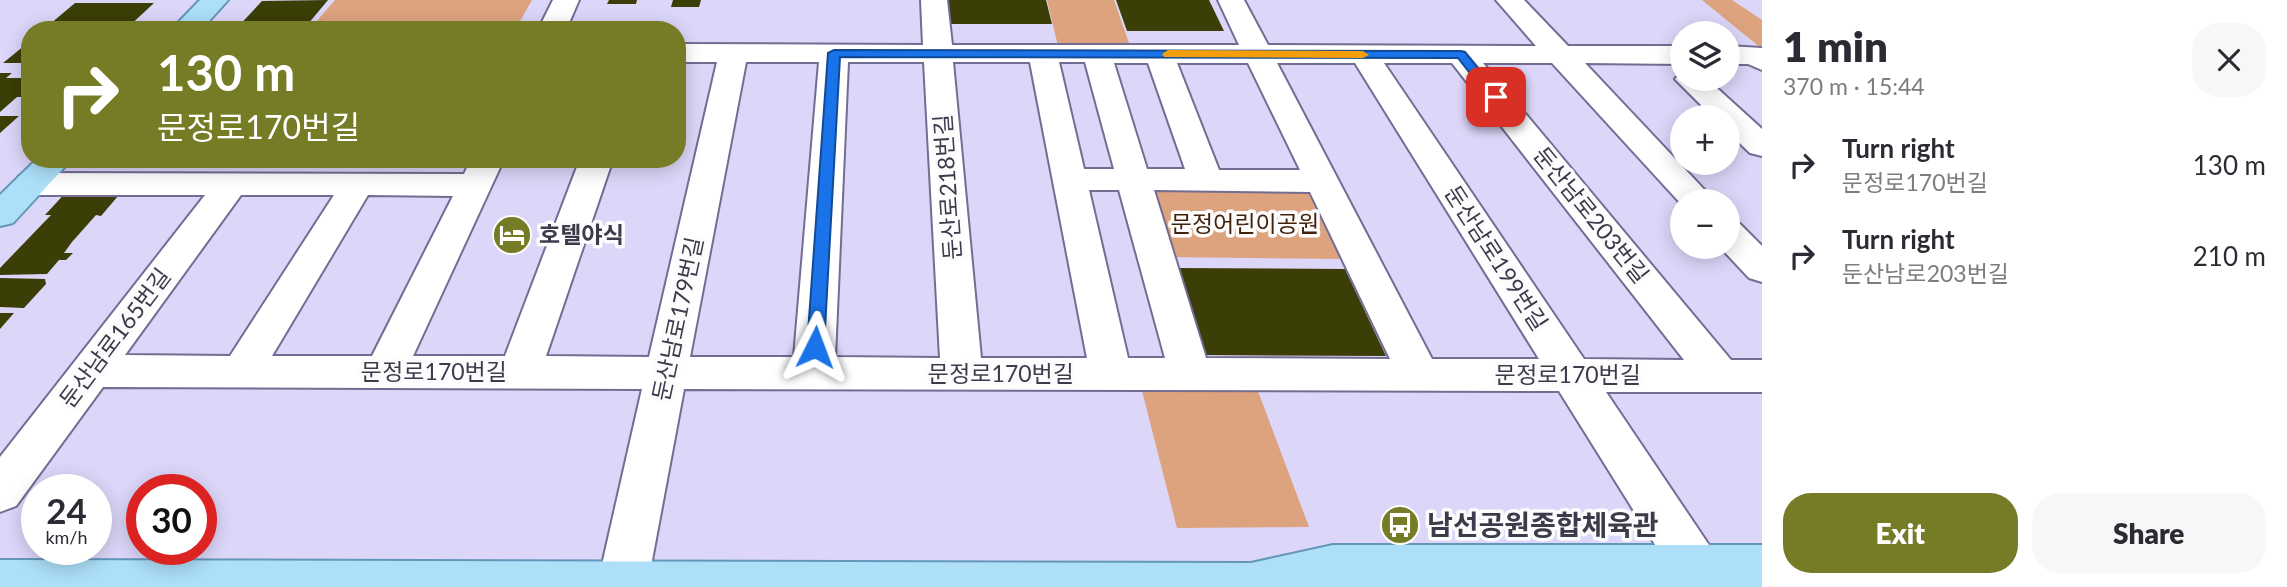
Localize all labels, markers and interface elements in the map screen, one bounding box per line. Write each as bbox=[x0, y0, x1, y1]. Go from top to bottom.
map controls bbox=[1670, 21, 1740, 259]
button: layers bbox=[1670, 21, 1740, 91]
text: 1 min bbox=[1783, 21, 1888, 71]
button: close bbox=[2192, 23, 2266, 97]
text: 130 m bbox=[157, 43, 295, 101]
icon: right bbox=[42, 49, 133, 140]
pin bbox=[1466, 67, 1526, 127]
text: 370 m · 15:44 bbox=[1783, 72, 1925, 100]
icon: arrive bbox=[1477, 78, 1515, 116]
button: + bbox=[1670, 105, 1740, 175]
text: 문정로170번길 bbox=[157, 107, 360, 146]
street label: 둔산로218번길 bbox=[928, 113, 966, 261]
text: Turn right bbox=[1842, 132, 1955, 164]
street label: 둔산남로203번길 bbox=[1528, 141, 1655, 288]
icon: right bbox=[1783, 146, 1821, 184]
text: 130 m bbox=[2193, 149, 2266, 181]
text: 문정로170번길 bbox=[1842, 168, 1988, 196]
street label: 둔산남로199번길 bbox=[1440, 180, 1554, 335]
button: − bbox=[1670, 189, 1740, 259]
park label: 문정어린이공원 bbox=[1171, 209, 1319, 237]
hotel icon: 호텔야식 bbox=[491, 214, 533, 256]
place label: 호텔야식 bbox=[539, 220, 624, 248]
text: Turn right bbox=[1842, 223, 1955, 255]
street label: 둔산남로179번길 bbox=[646, 234, 708, 403]
icon: right bbox=[1783, 237, 1821, 275]
text: 210 m bbox=[2193, 240, 2266, 272]
text: 둔산남로203번길 bbox=[1842, 259, 2009, 287]
street label: 둔산남로165번길 bbox=[53, 262, 176, 413]
position arrow bbox=[778, 310, 852, 384]
street label: 문정로170번길 bbox=[361, 357, 507, 385]
street label: 문정로170번길 bbox=[928, 359, 1074, 387]
street label: 문정로170번길 bbox=[1495, 360, 1641, 388]
speed limit sign: 30 bbox=[126, 474, 217, 565]
text: 24 bbox=[46, 489, 87, 531]
button: Exit bbox=[1783, 493, 2018, 573]
button: Share bbox=[2032, 493, 2266, 573]
bus stop icon: 남선공원종합체육관 bbox=[1379, 504, 1421, 546]
place label: 남선공원종합체육관 bbox=[1427, 507, 1659, 541]
text: km/h bbox=[45, 526, 88, 548]

